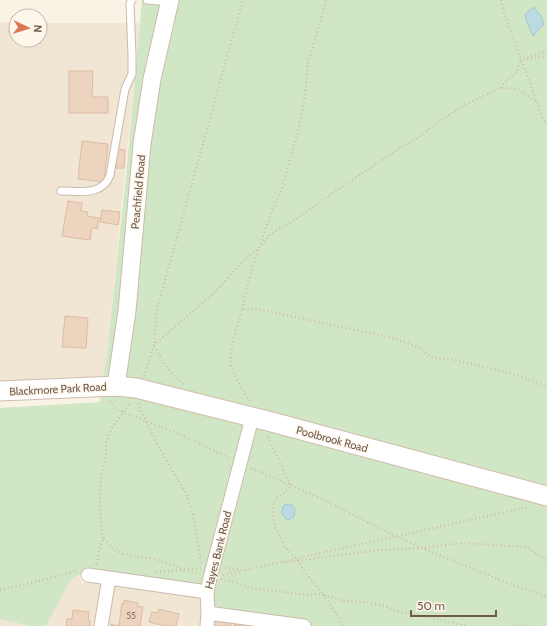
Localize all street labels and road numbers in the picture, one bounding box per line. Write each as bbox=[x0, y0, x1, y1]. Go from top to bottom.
street label: Peachfield Road bbox=[128, 154, 148, 230]
street label: Blackmore Park Road bbox=[9, 379, 107, 399]
street label: Poolbrook Road bbox=[295, 423, 369, 455]
street label: Hayes Bank Road bbox=[202, 509, 234, 591]

